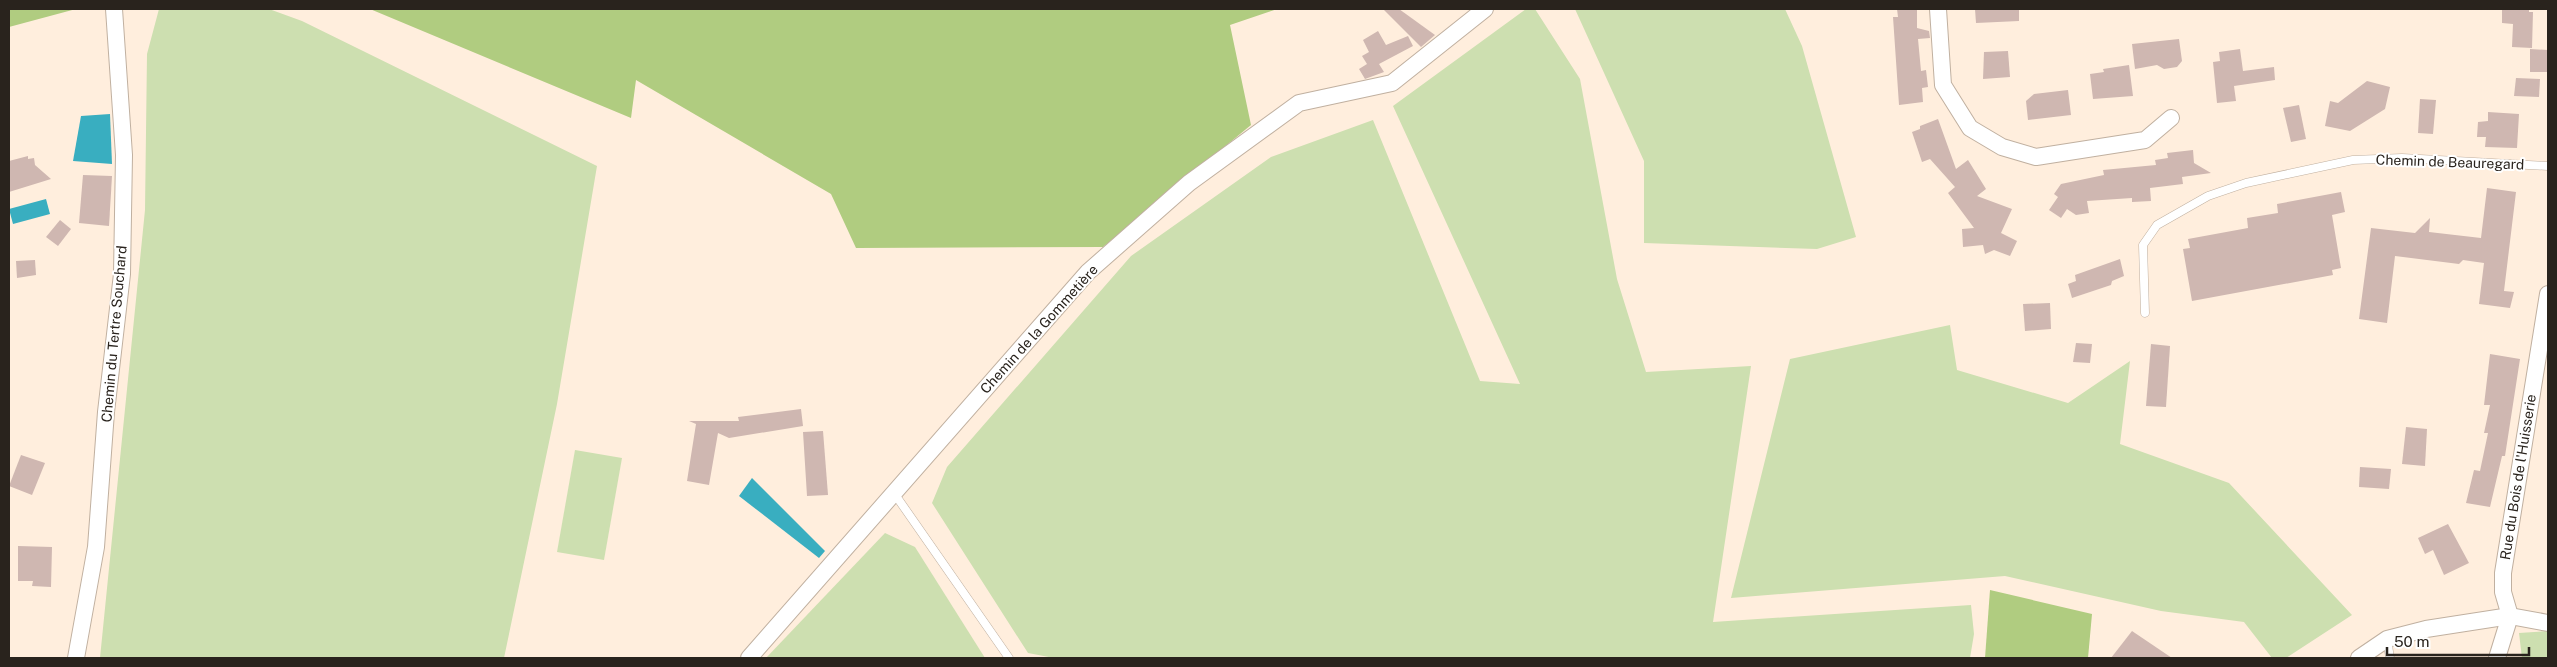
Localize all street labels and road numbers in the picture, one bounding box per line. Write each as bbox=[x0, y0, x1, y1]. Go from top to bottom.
street label: Chemin de Beauregard bbox=[2375, 151, 2525, 173]
street label: Chemin du Tertre Souchard bbox=[98, 245, 130, 423]
street label: Chemin de la Gommetière bbox=[977, 261, 1101, 397]
street label: Rue du Bois de l'Huisserie bbox=[2497, 393, 2539, 561]

